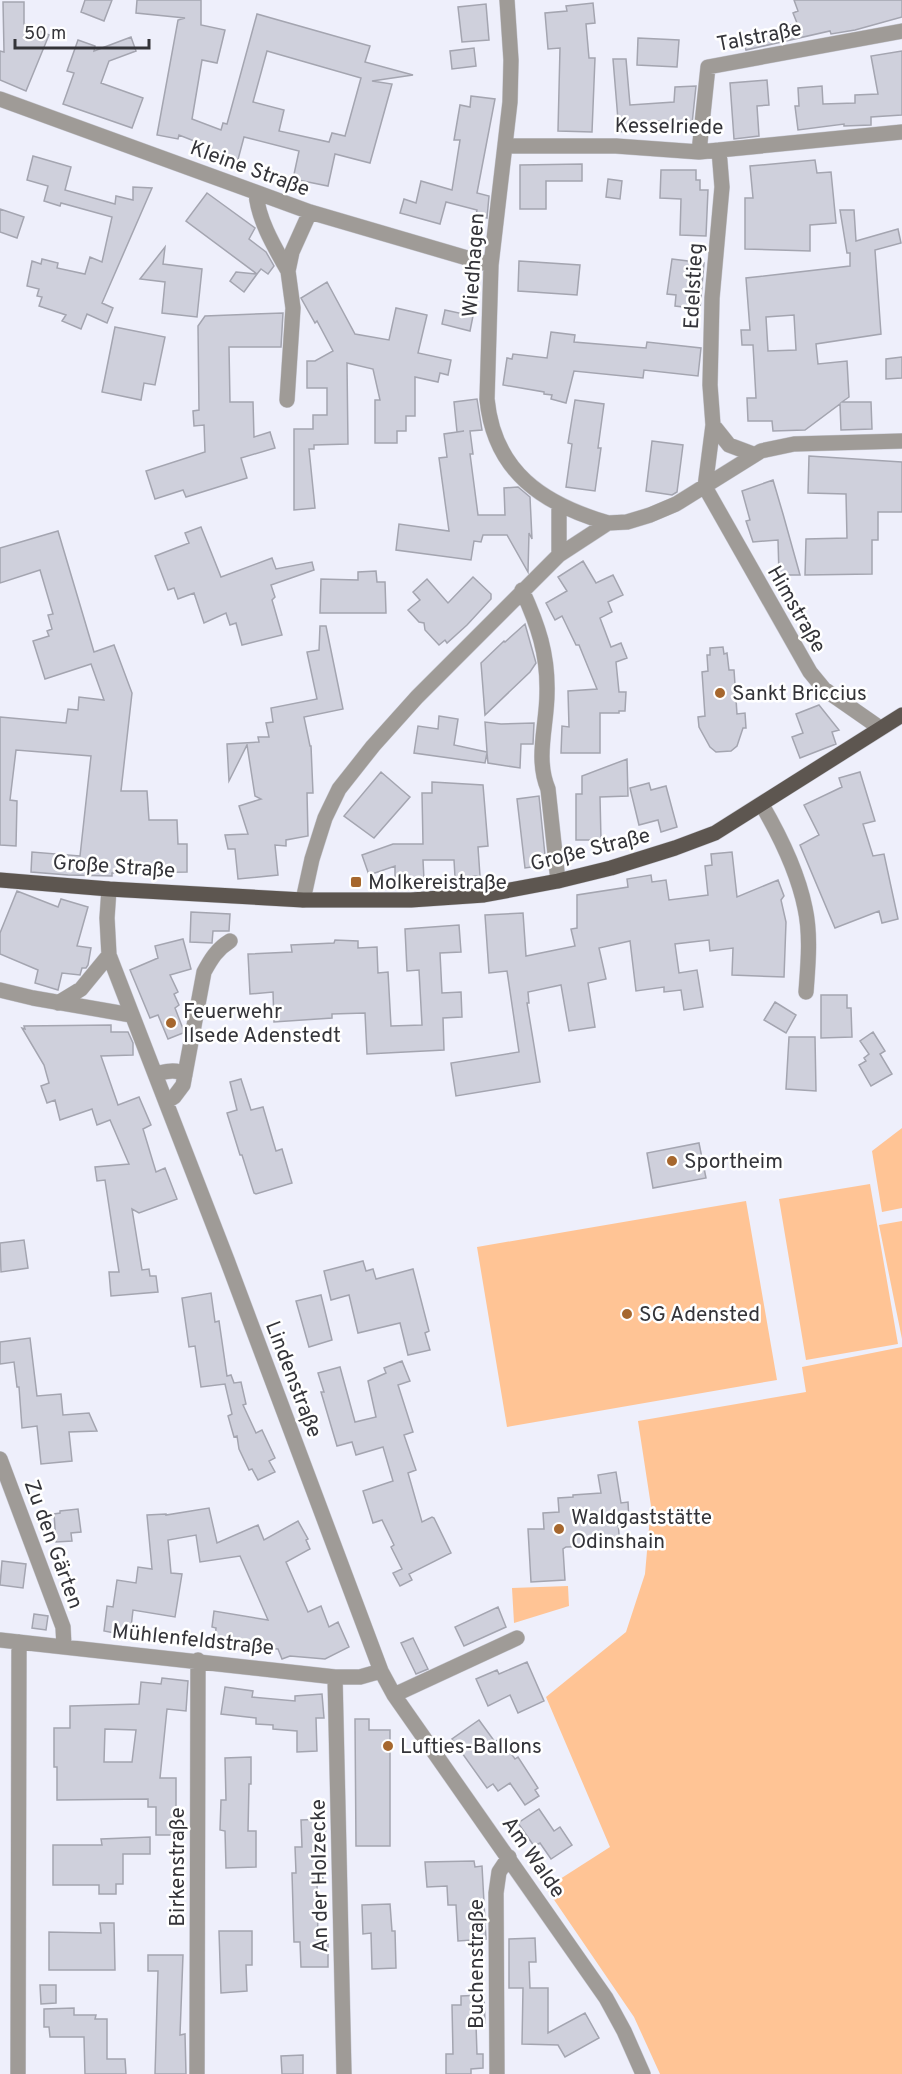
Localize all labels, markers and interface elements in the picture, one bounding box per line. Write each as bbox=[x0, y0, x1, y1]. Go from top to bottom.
scale bar bbox=[15, 12, 148, 50]
street label: Talstraße bbox=[715, 16, 804, 59]
text: 50 m bbox=[24, 23, 66, 46]
street label: Kesselriede bbox=[614, 113, 724, 142]
street label: Kleine Straße bbox=[186, 135, 313, 204]
street label: Wiedhagen bbox=[457, 212, 492, 318]
street label: Edelstieg bbox=[679, 242, 710, 330]
street label: Himstraße bbox=[760, 561, 831, 658]
place label: Sankt Briccius bbox=[732, 681, 867, 708]
marker: Sankt Briccius bbox=[713, 686, 727, 700]
street label: Große Straße bbox=[528, 823, 653, 878]
street label: Große Straße bbox=[52, 850, 176, 885]
place label: Molkereistraße bbox=[368, 870, 507, 897]
marker: Molkereistraße bbox=[349, 875, 363, 889]
place label: Feuerwehr Ilsede Adenstedt bbox=[183, 999, 341, 1050]
marker: Feuerwehr Ilsede Adenstedt bbox=[164, 1016, 178, 1030]
place label: Sportheim bbox=[684, 1149, 783, 1176]
marker: Sportheim bbox=[665, 1154, 679, 1168]
place label: SG Adensted bbox=[639, 1302, 760, 1329]
marker: SG Adensted bbox=[620, 1307, 634, 1321]
street label: Lindenstraße bbox=[258, 1317, 327, 1442]
street label: Zu den Gärten bbox=[17, 1476, 88, 1613]
place label: Waldgaststätte Odinshain bbox=[571, 1505, 712, 1556]
marker: Waldgaststätte Odinshain bbox=[552, 1522, 566, 1536]
street label: Mühlenfeldstraße bbox=[110, 1619, 275, 1662]
place label: Lufties-Ballons bbox=[400, 1734, 542, 1761]
marker: Lufties-Ballons bbox=[381, 1739, 395, 1753]
street label: An der Holzecke bbox=[306, 1799, 335, 1953]
street label: Birkenstraße bbox=[165, 1807, 192, 1927]
street label: Am Walde bbox=[495, 1812, 571, 1904]
street label: Buchenstraße bbox=[464, 1899, 491, 2029]

